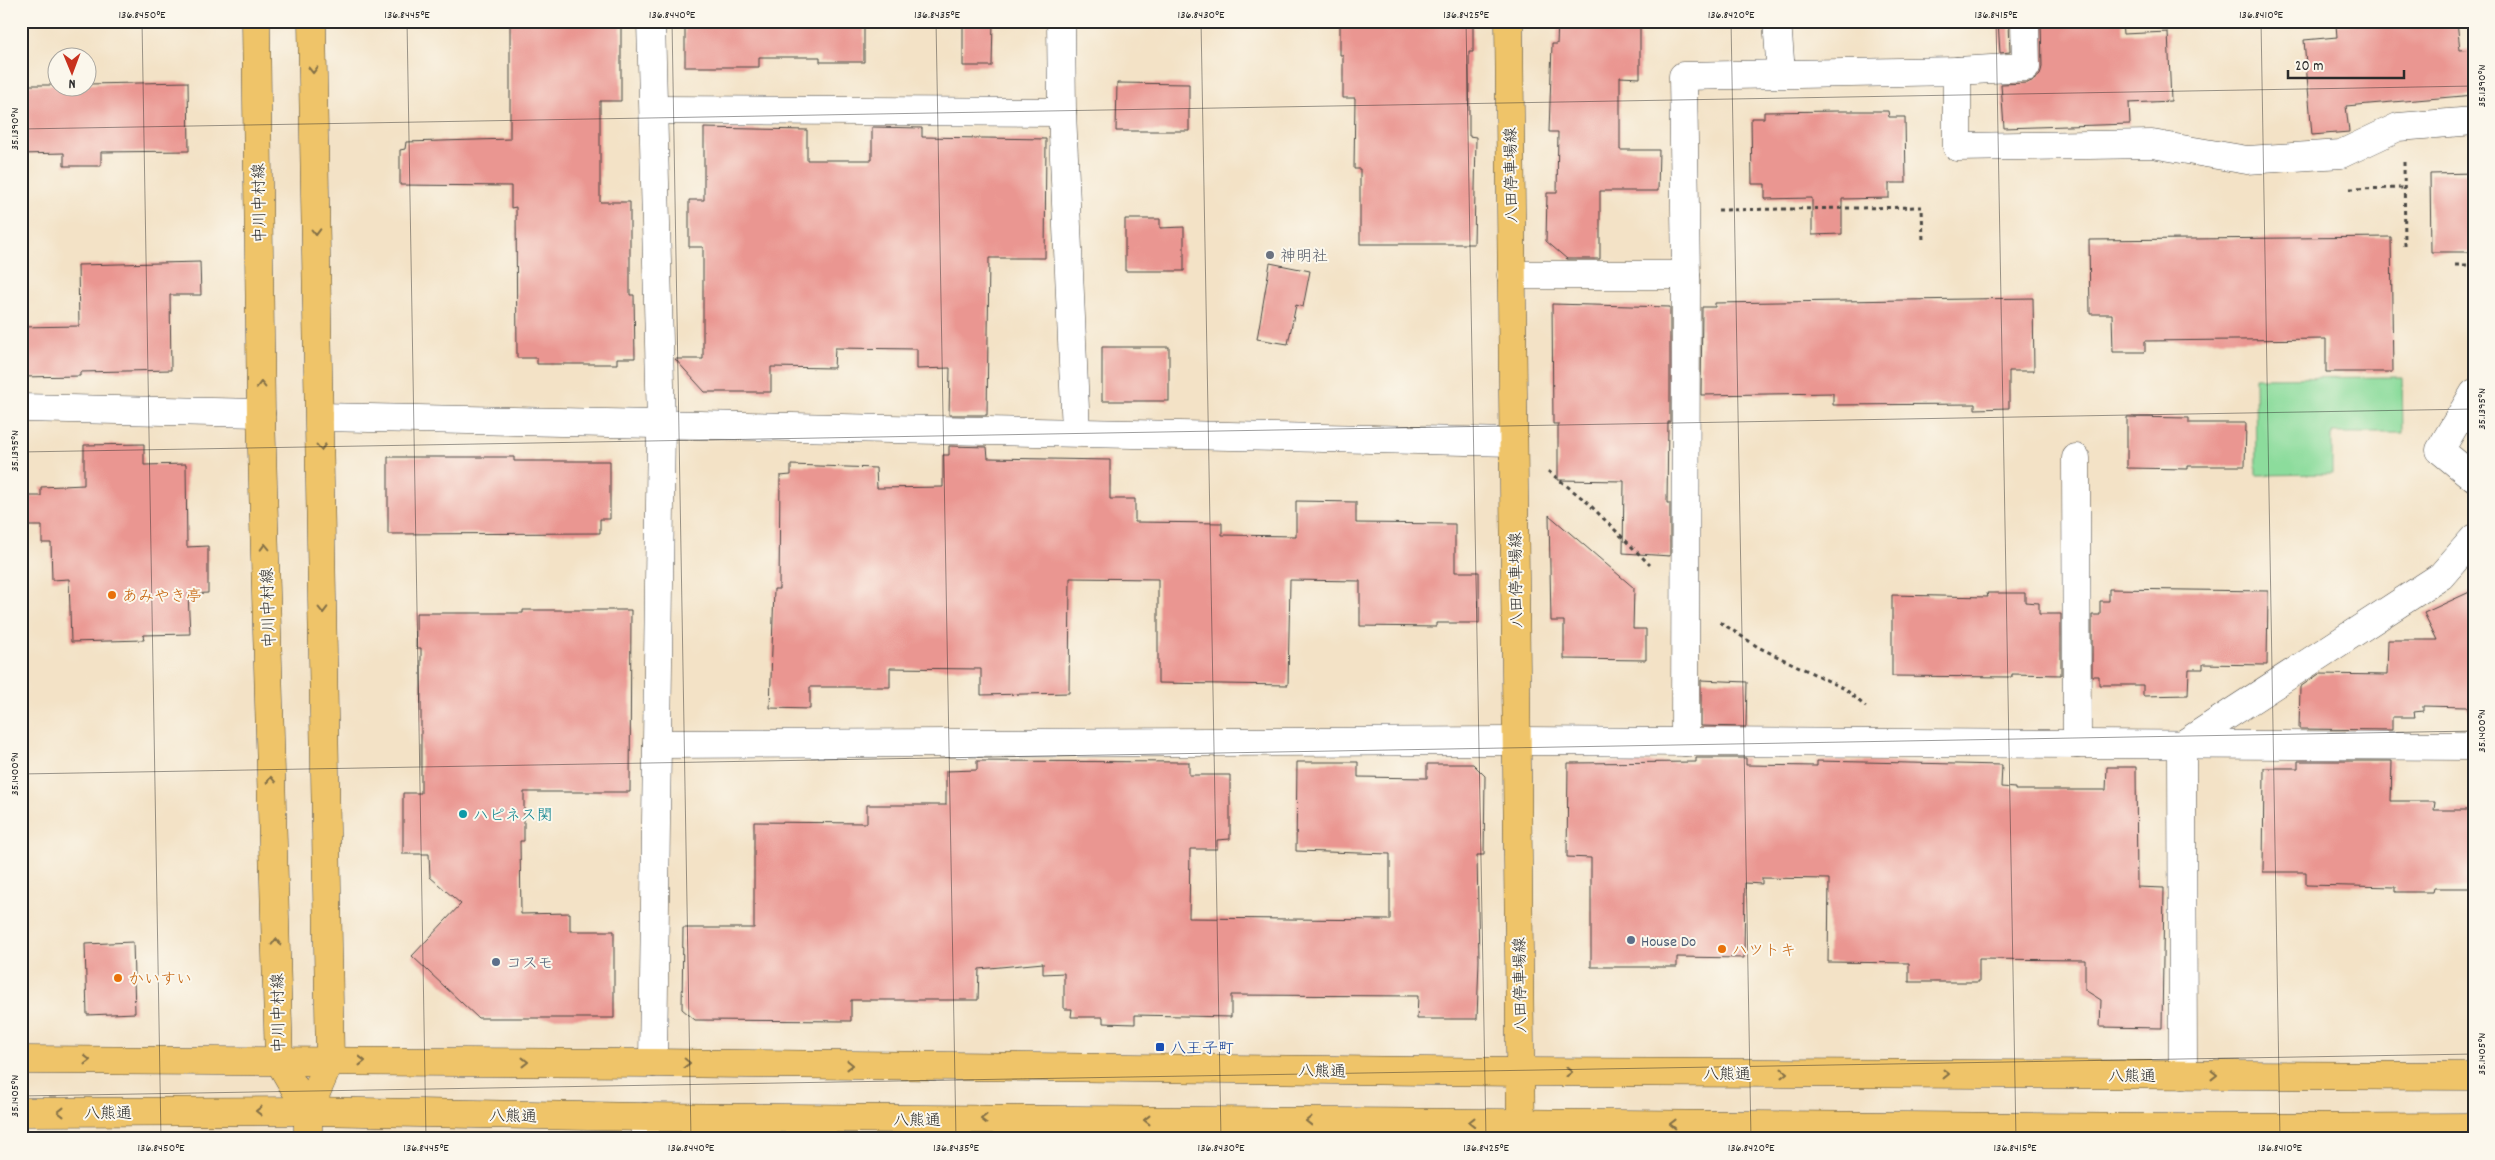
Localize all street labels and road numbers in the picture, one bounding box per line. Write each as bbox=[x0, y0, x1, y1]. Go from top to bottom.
street label: 八田停車場線 bbox=[1500, 127, 1525, 223]
street label: 中川中村線 bbox=[248, 163, 273, 243]
street label: 八田停車場線 bbox=[1505, 532, 1530, 628]
street label: 中川中村線 bbox=[257, 568, 282, 648]
street label: 八田停車場線 bbox=[1509, 937, 1534, 1033]
street label: 中川中村線 bbox=[267, 973, 292, 1053]
street label: 八熊通 bbox=[1298, 1061, 1346, 1084]
street label: 八熊通 bbox=[1703, 1064, 1751, 1087]
street label: 八熊通 bbox=[2108, 1066, 2156, 1089]
street label: 八熊通 bbox=[84, 1103, 132, 1126]
street label: 八熊通 bbox=[489, 1106, 537, 1129]
street label: 八熊通 bbox=[893, 1110, 941, 1133]

